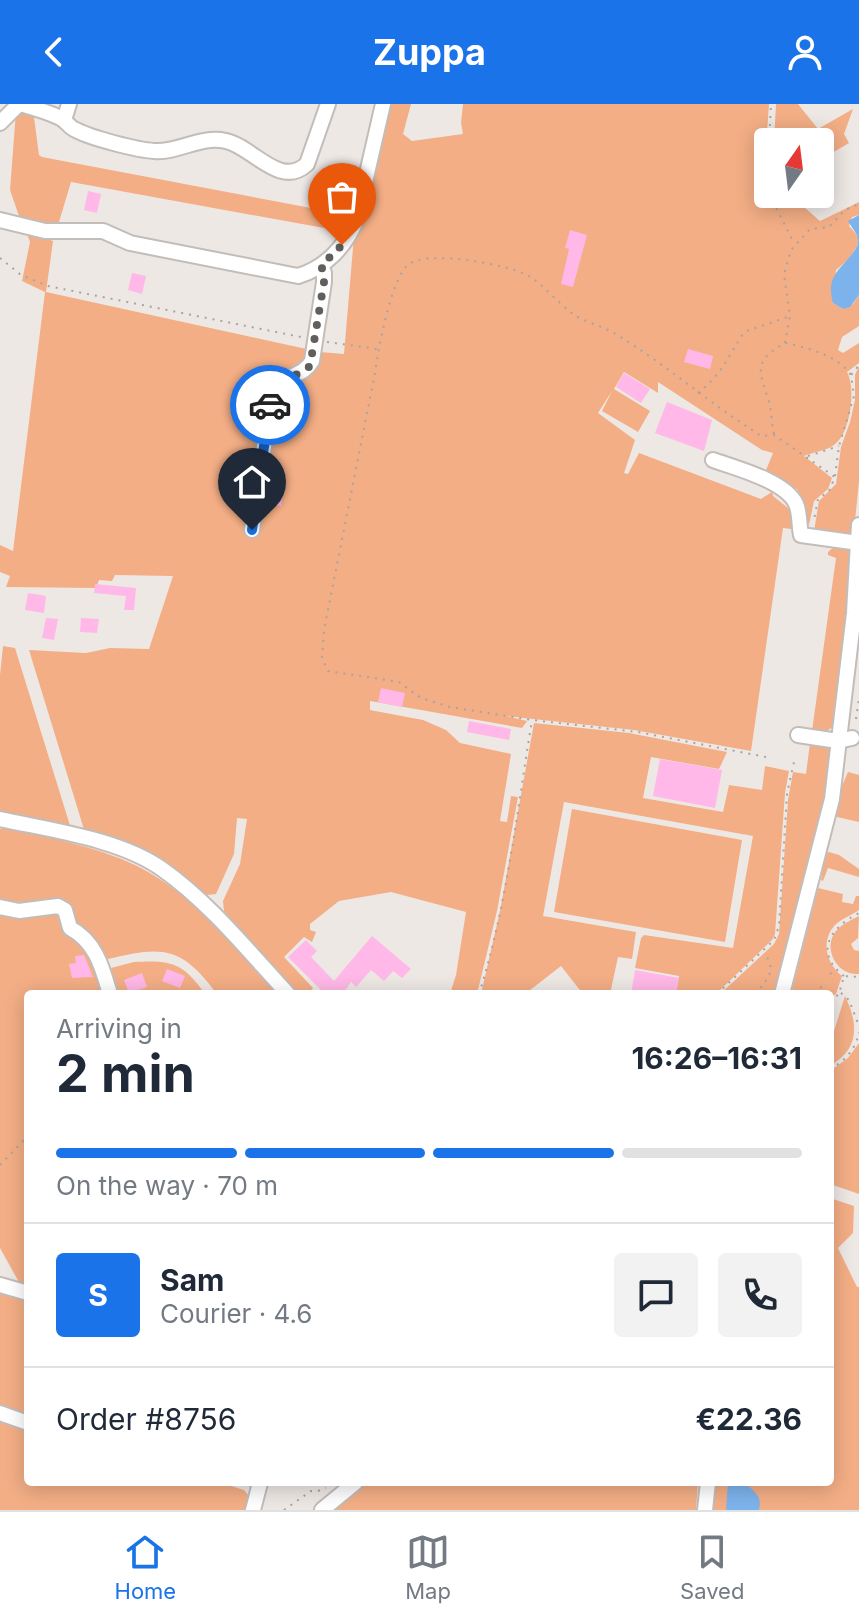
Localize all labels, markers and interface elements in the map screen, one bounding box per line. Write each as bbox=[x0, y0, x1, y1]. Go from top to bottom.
icon: back bbox=[32, 30, 76, 74]
text: Zuppa bbox=[373, 30, 486, 74]
icon: person bbox=[783, 30, 827, 74]
north arrow bbox=[754, 128, 834, 208]
map controls bbox=[754, 128, 834, 208]
pin bbox=[308, 163, 376, 245]
icon: bag bbox=[320, 175, 364, 219]
courier bbox=[230, 365, 310, 445]
icon: car bbox=[248, 383, 292, 427]
pin bbox=[218, 448, 286, 530]
icon: home bbox=[230, 460, 274, 504]
text: Arriving in bbox=[56, 1013, 182, 1044]
text: 16:26–16:31 bbox=[631, 1040, 802, 1076]
text: 2 min bbox=[56, 1042, 195, 1105]
text: On the way · 70 m bbox=[56, 1170, 278, 1201]
button: chat bbox=[614, 1253, 698, 1337]
button: phone bbox=[718, 1253, 802, 1337]
text: Sam bbox=[160, 1262, 224, 1298]
text: S bbox=[88, 1277, 108, 1313]
text: Courier · 4.6 bbox=[160, 1298, 312, 1329]
text: Order #8756 bbox=[56, 1401, 236, 1437]
text: €22.36 bbox=[695, 1401, 802, 1437]
tab: Home bbox=[115, 1530, 176, 1604]
tab: Map bbox=[405, 1530, 451, 1604]
tab: Saved bbox=[680, 1530, 744, 1604]

